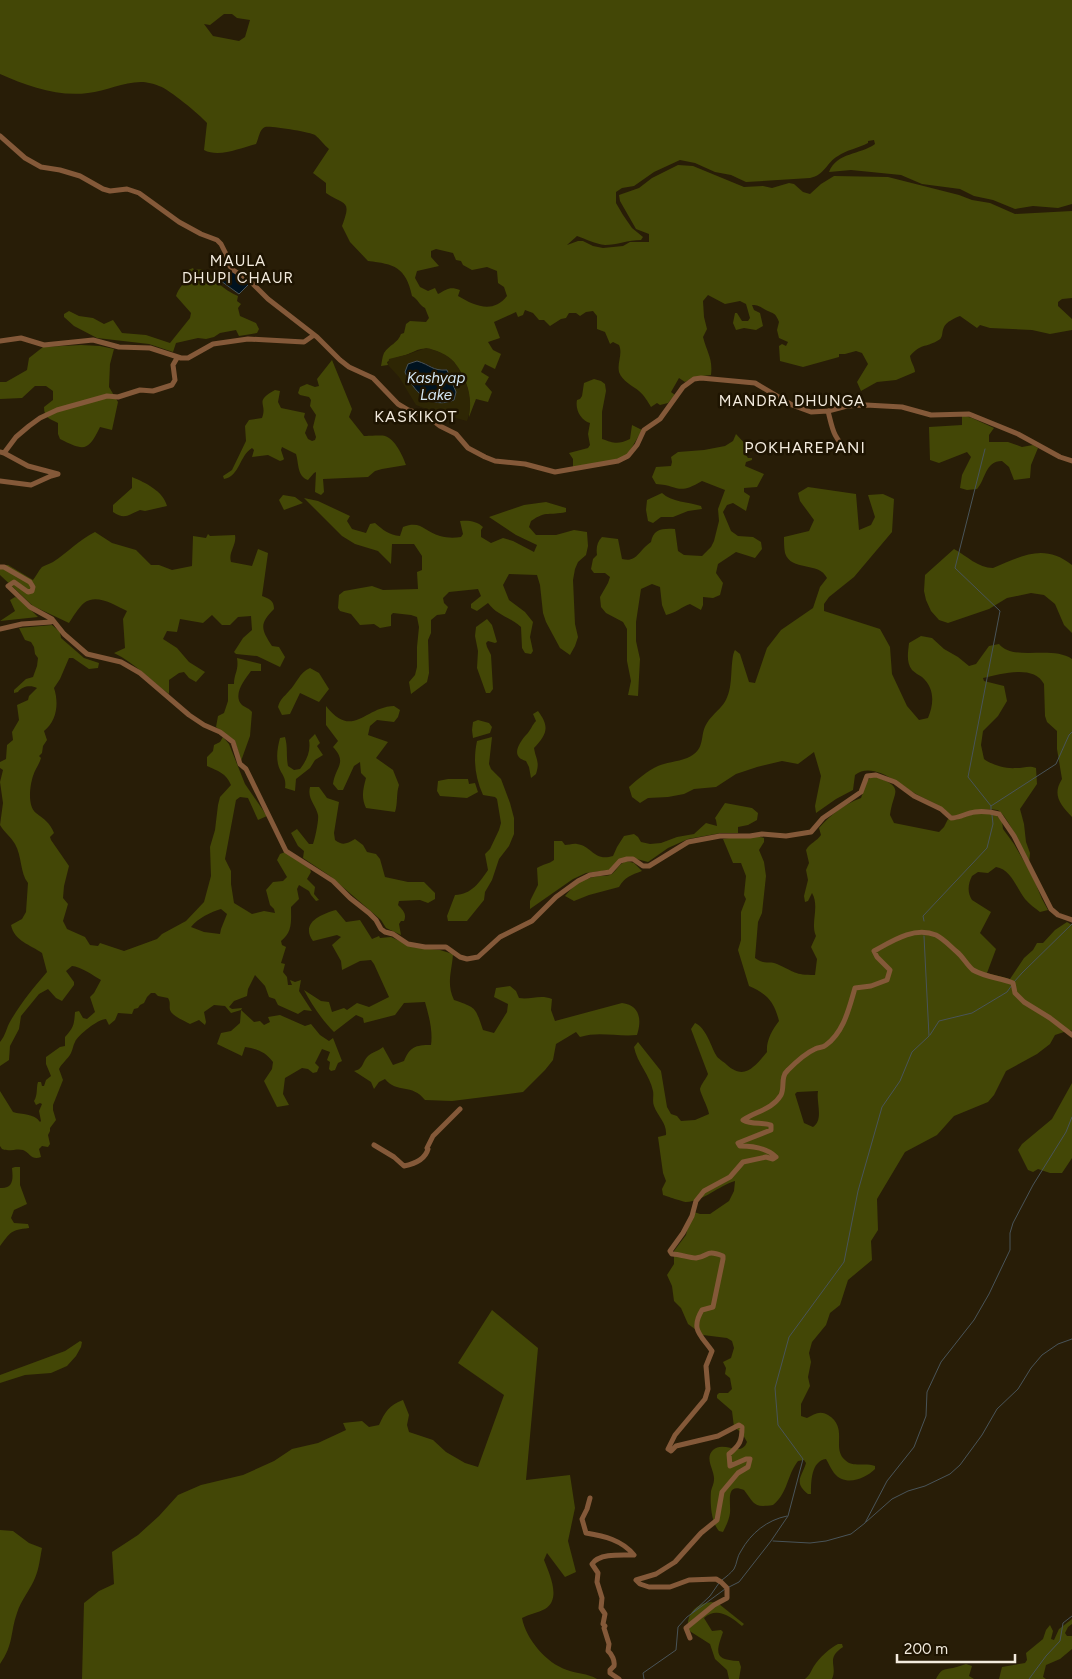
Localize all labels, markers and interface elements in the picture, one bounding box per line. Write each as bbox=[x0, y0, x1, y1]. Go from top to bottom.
district label: MAULA DHUPI CHAUR bbox=[182, 252, 294, 287]
water label: Kashyap Lake bbox=[407, 369, 465, 404]
district label: MANDRA DHUNGA bbox=[719, 392, 865, 410]
district label: KASKIKOT bbox=[374, 407, 458, 426]
district label: POKHAREPANI bbox=[744, 438, 866, 457]
scale bar bbox=[897, 1632, 1014, 1664]
text: 200 m bbox=[904, 1640, 948, 1658]

